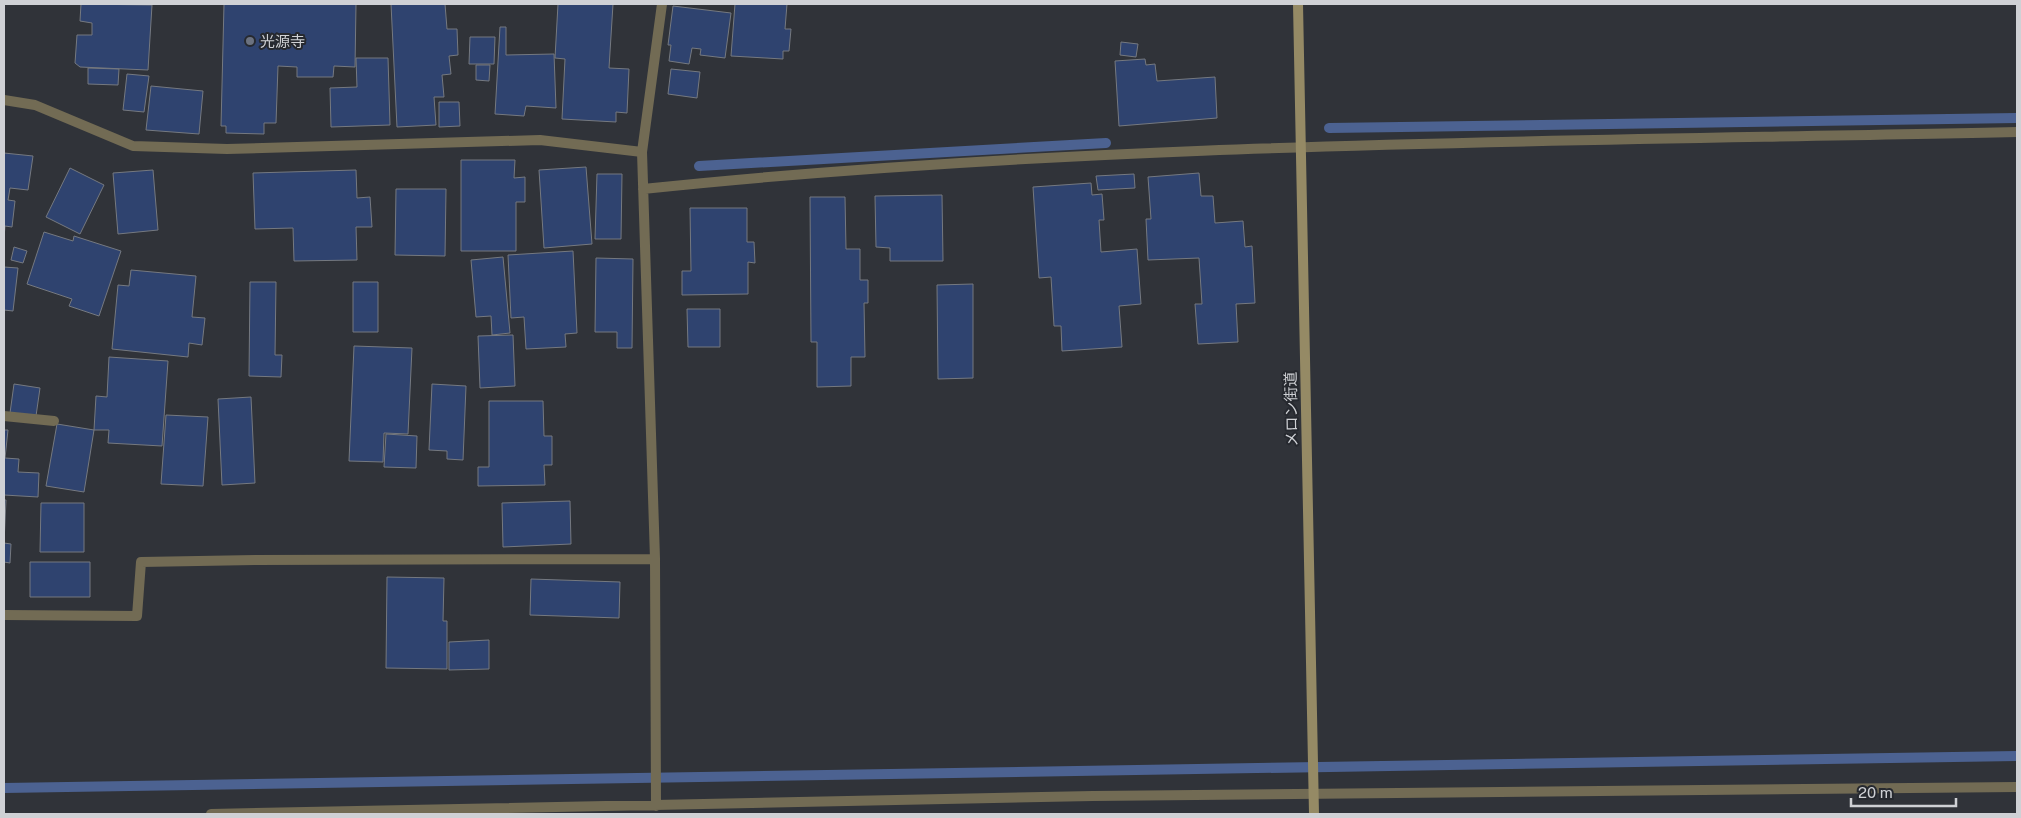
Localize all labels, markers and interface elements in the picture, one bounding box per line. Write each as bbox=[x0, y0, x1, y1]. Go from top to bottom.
place label: 光源寺 bbox=[260, 33, 305, 50]
marker: 光源寺 bbox=[244, 35, 256, 47]
street label: メロン街道 bbox=[1282, 371, 1300, 447]
scale bar bbox=[1851, 776, 1956, 808]
text: 20 m bbox=[1858, 784, 1893, 801]

